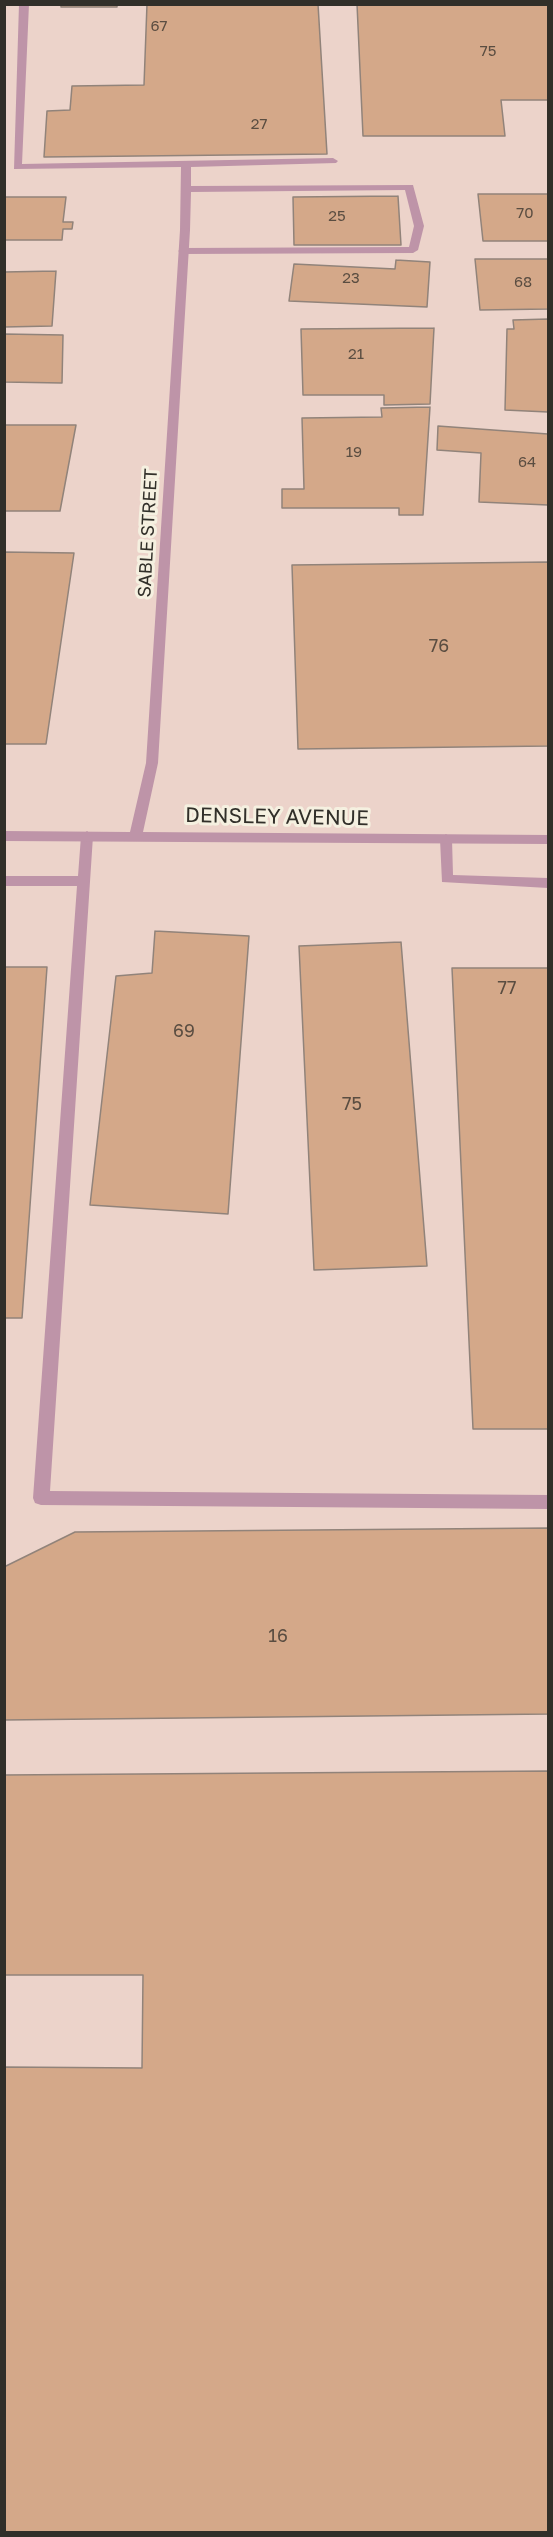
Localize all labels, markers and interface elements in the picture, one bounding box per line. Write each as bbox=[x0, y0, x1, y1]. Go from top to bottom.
house number: 67 bbox=[150, 17, 168, 35]
house number: 75 bbox=[480, 42, 496, 60]
house number: 27 bbox=[251, 115, 267, 133]
house number: 70 bbox=[516, 204, 534, 222]
house number: 25 bbox=[328, 207, 346, 225]
house number: 23 bbox=[342, 269, 360, 287]
house number: 68 bbox=[514, 273, 532, 291]
house number: 21 bbox=[348, 345, 364, 363]
house number: 19 bbox=[346, 443, 362, 461]
house number: 64 bbox=[518, 453, 536, 471]
street label: SABLE STREET bbox=[134, 468, 162, 598]
house number: 76 bbox=[429, 635, 449, 657]
street label: DENSLEY AVENUE bbox=[185, 803, 369, 831]
house number: 77 bbox=[497, 977, 517, 999]
house number: 69 bbox=[173, 1020, 195, 1042]
house number: 75 bbox=[342, 1093, 362, 1115]
house number: 16 bbox=[268, 1625, 288, 1647]

